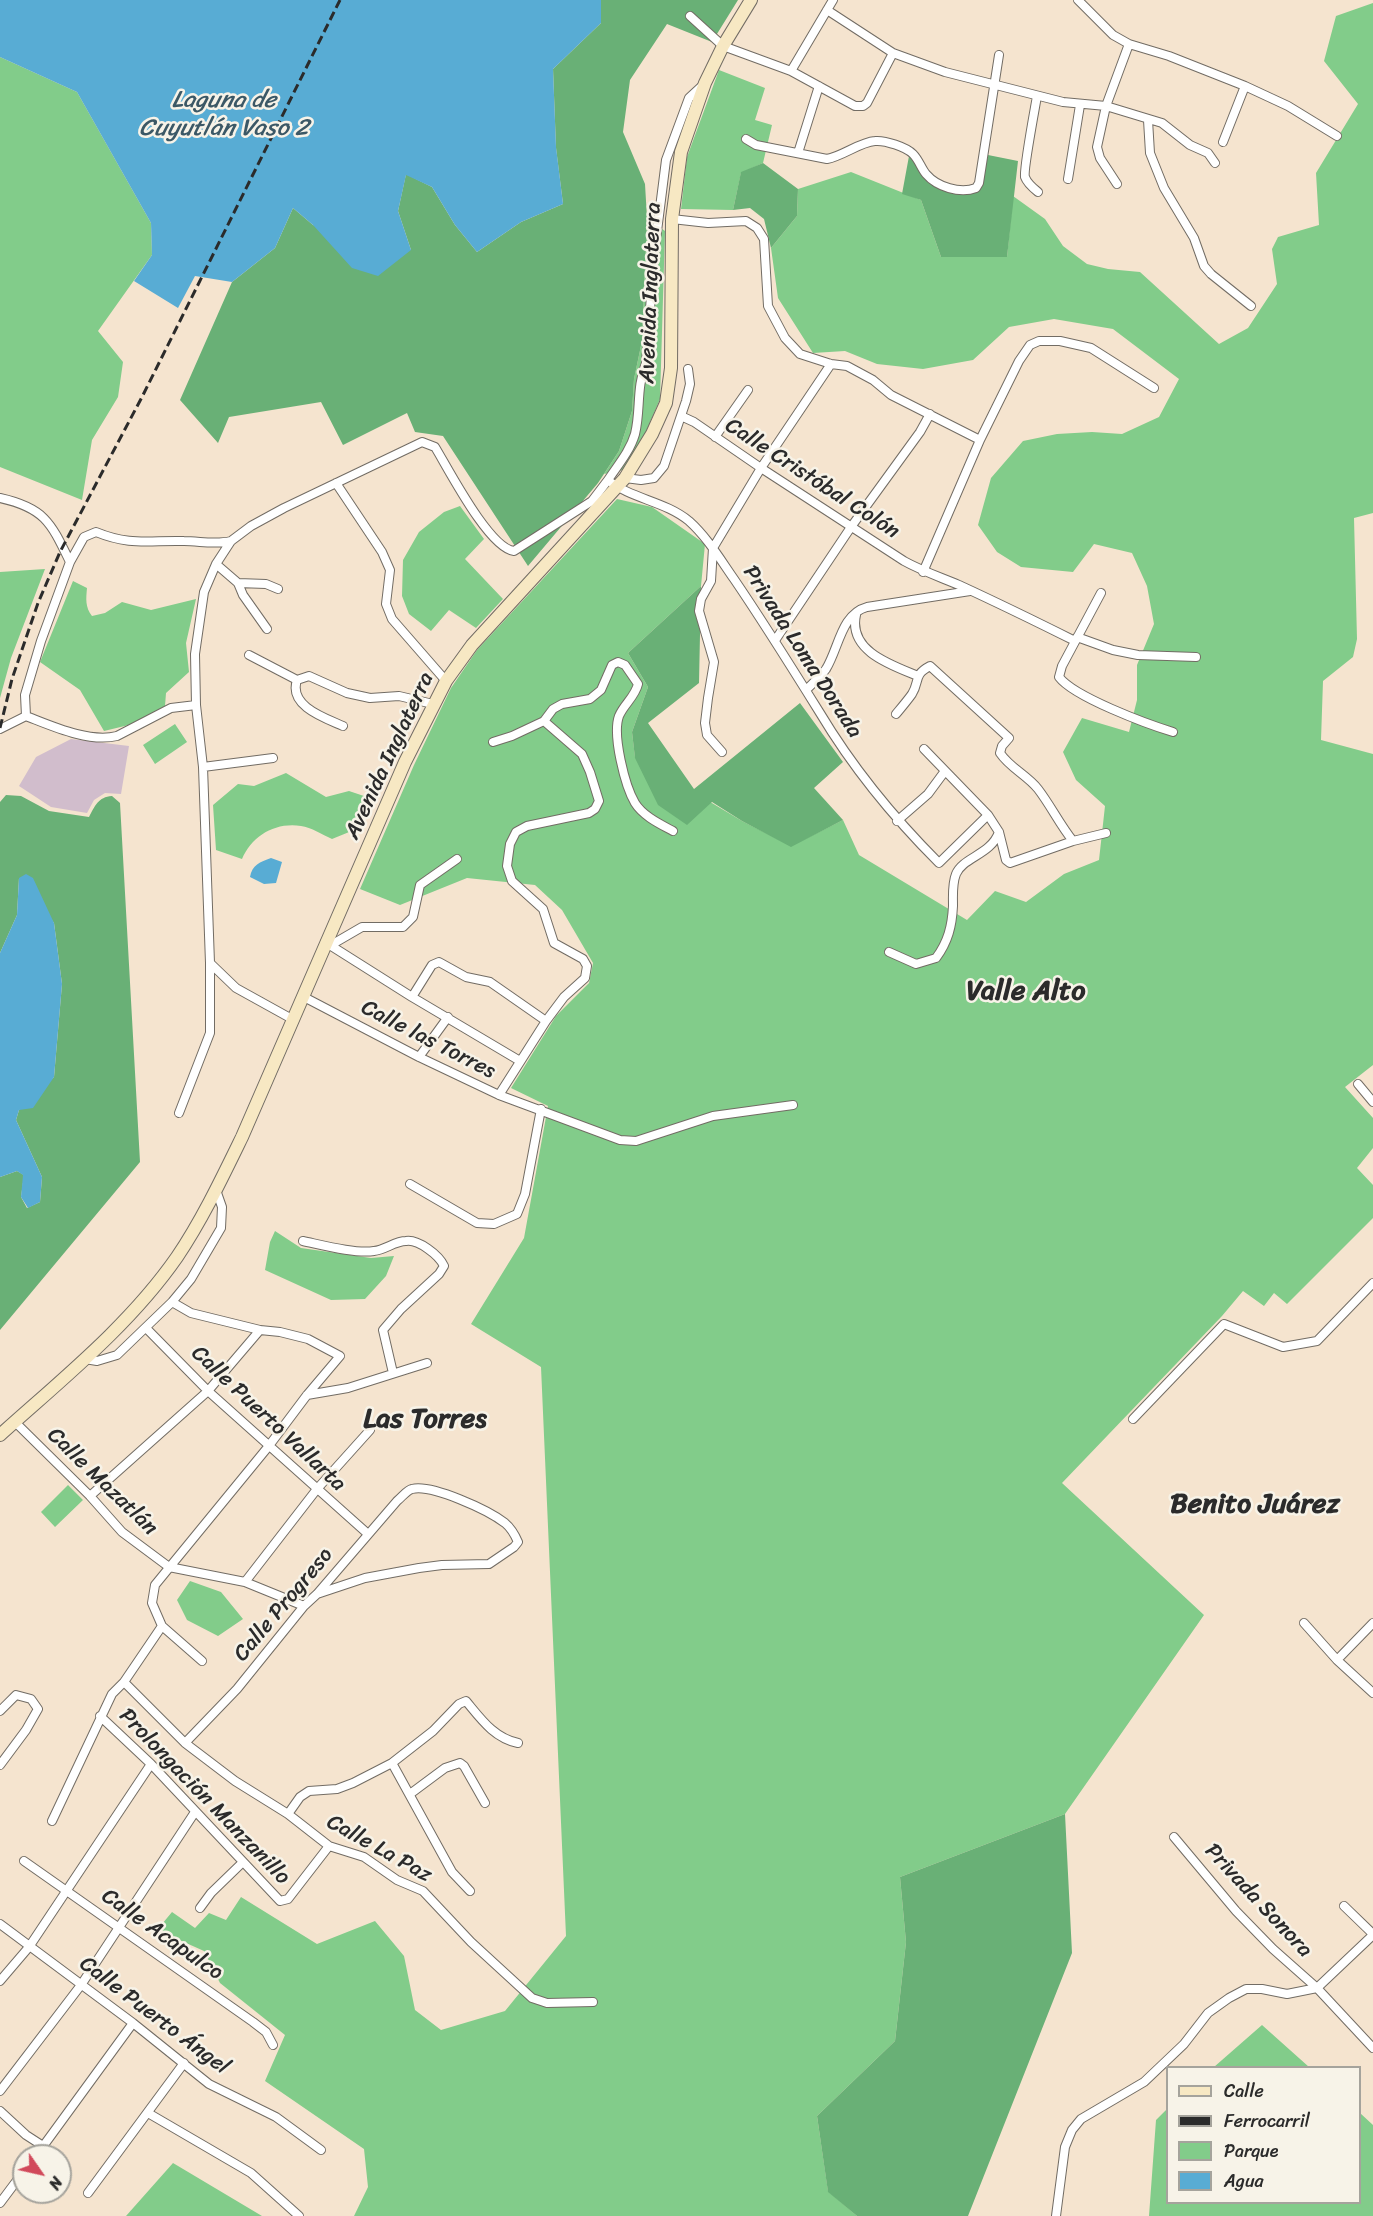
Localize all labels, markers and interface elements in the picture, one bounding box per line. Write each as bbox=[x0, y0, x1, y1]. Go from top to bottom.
water label: Laguna de Cuyutlán Vaso 2 bbox=[139, 87, 309, 143]
street label: Avenida Inglaterra bbox=[635, 202, 667, 384]
street label: Calle Cristóbal Colón bbox=[720, 413, 904, 545]
street label: Privada Loma Dorada bbox=[736, 561, 868, 743]
street label: Avenida Inglaterra bbox=[340, 668, 440, 844]
district label: Valle Alto bbox=[966, 975, 1086, 1009]
street label: Calle las Torres bbox=[356, 995, 500, 1085]
street label: Calle Puerto Vallarta bbox=[185, 1341, 351, 1497]
district label: Las Torres bbox=[363, 1403, 487, 1437]
street label: Calle Mazatlán bbox=[41, 1423, 163, 1541]
district label: Benito Juárez bbox=[1170, 1488, 1340, 1522]
street label: Calle Progreso bbox=[229, 1543, 339, 1667]
street label: Prolongación Manzanillo bbox=[113, 1703, 295, 1891]
street label: Calle La Paz bbox=[322, 1809, 436, 1889]
street label: Privada Sonora bbox=[1199, 1839, 1317, 1963]
street label: Calle Acapulco bbox=[96, 1883, 228, 1987]
street label: Calle Puerto Ángel bbox=[74, 1951, 234, 2081]
legend bbox=[1166, 2066, 1361, 2204]
text: Calle bbox=[1224, 2075, 1264, 2107]
text: Ferrocarril bbox=[1224, 2105, 1310, 2137]
text: Parque bbox=[1224, 2135, 1278, 2167]
north arrow bbox=[12, 2144, 72, 2204]
text: Agua bbox=[1224, 2165, 1264, 2197]
text: N bbox=[41, 2171, 71, 2196]

